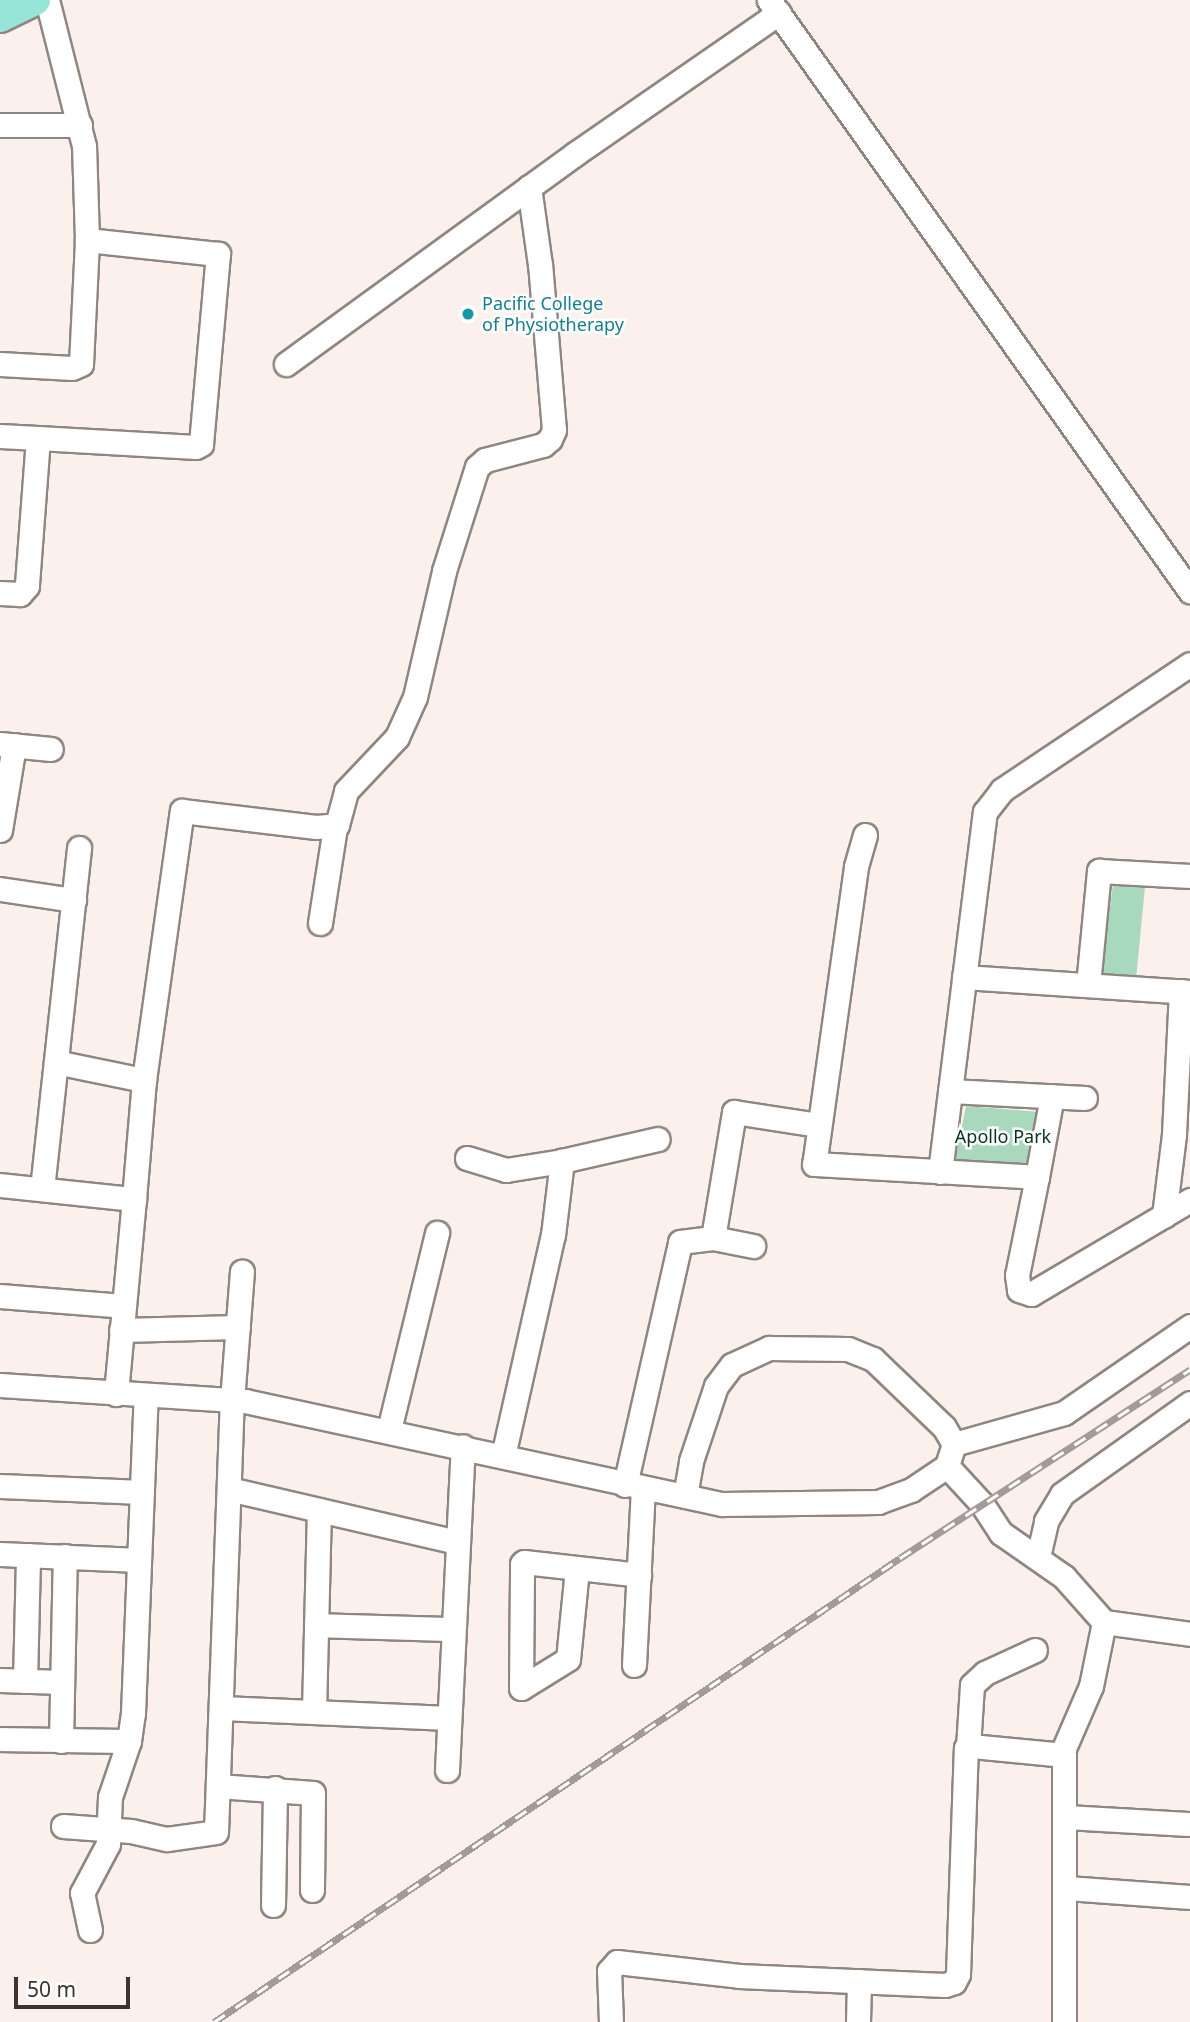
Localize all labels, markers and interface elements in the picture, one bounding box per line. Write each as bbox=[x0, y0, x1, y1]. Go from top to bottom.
place label: Pacific College of Physiotherapy bbox=[482, 293, 624, 336]
marker: Pacific College of Physiotherapy bbox=[460, 306, 476, 322]
park label: Apollo Park bbox=[955, 1125, 1051, 1147]
scale bar bbox=[18, 1962, 133, 2006]
text: 50 m bbox=[27, 1975, 76, 2003]

